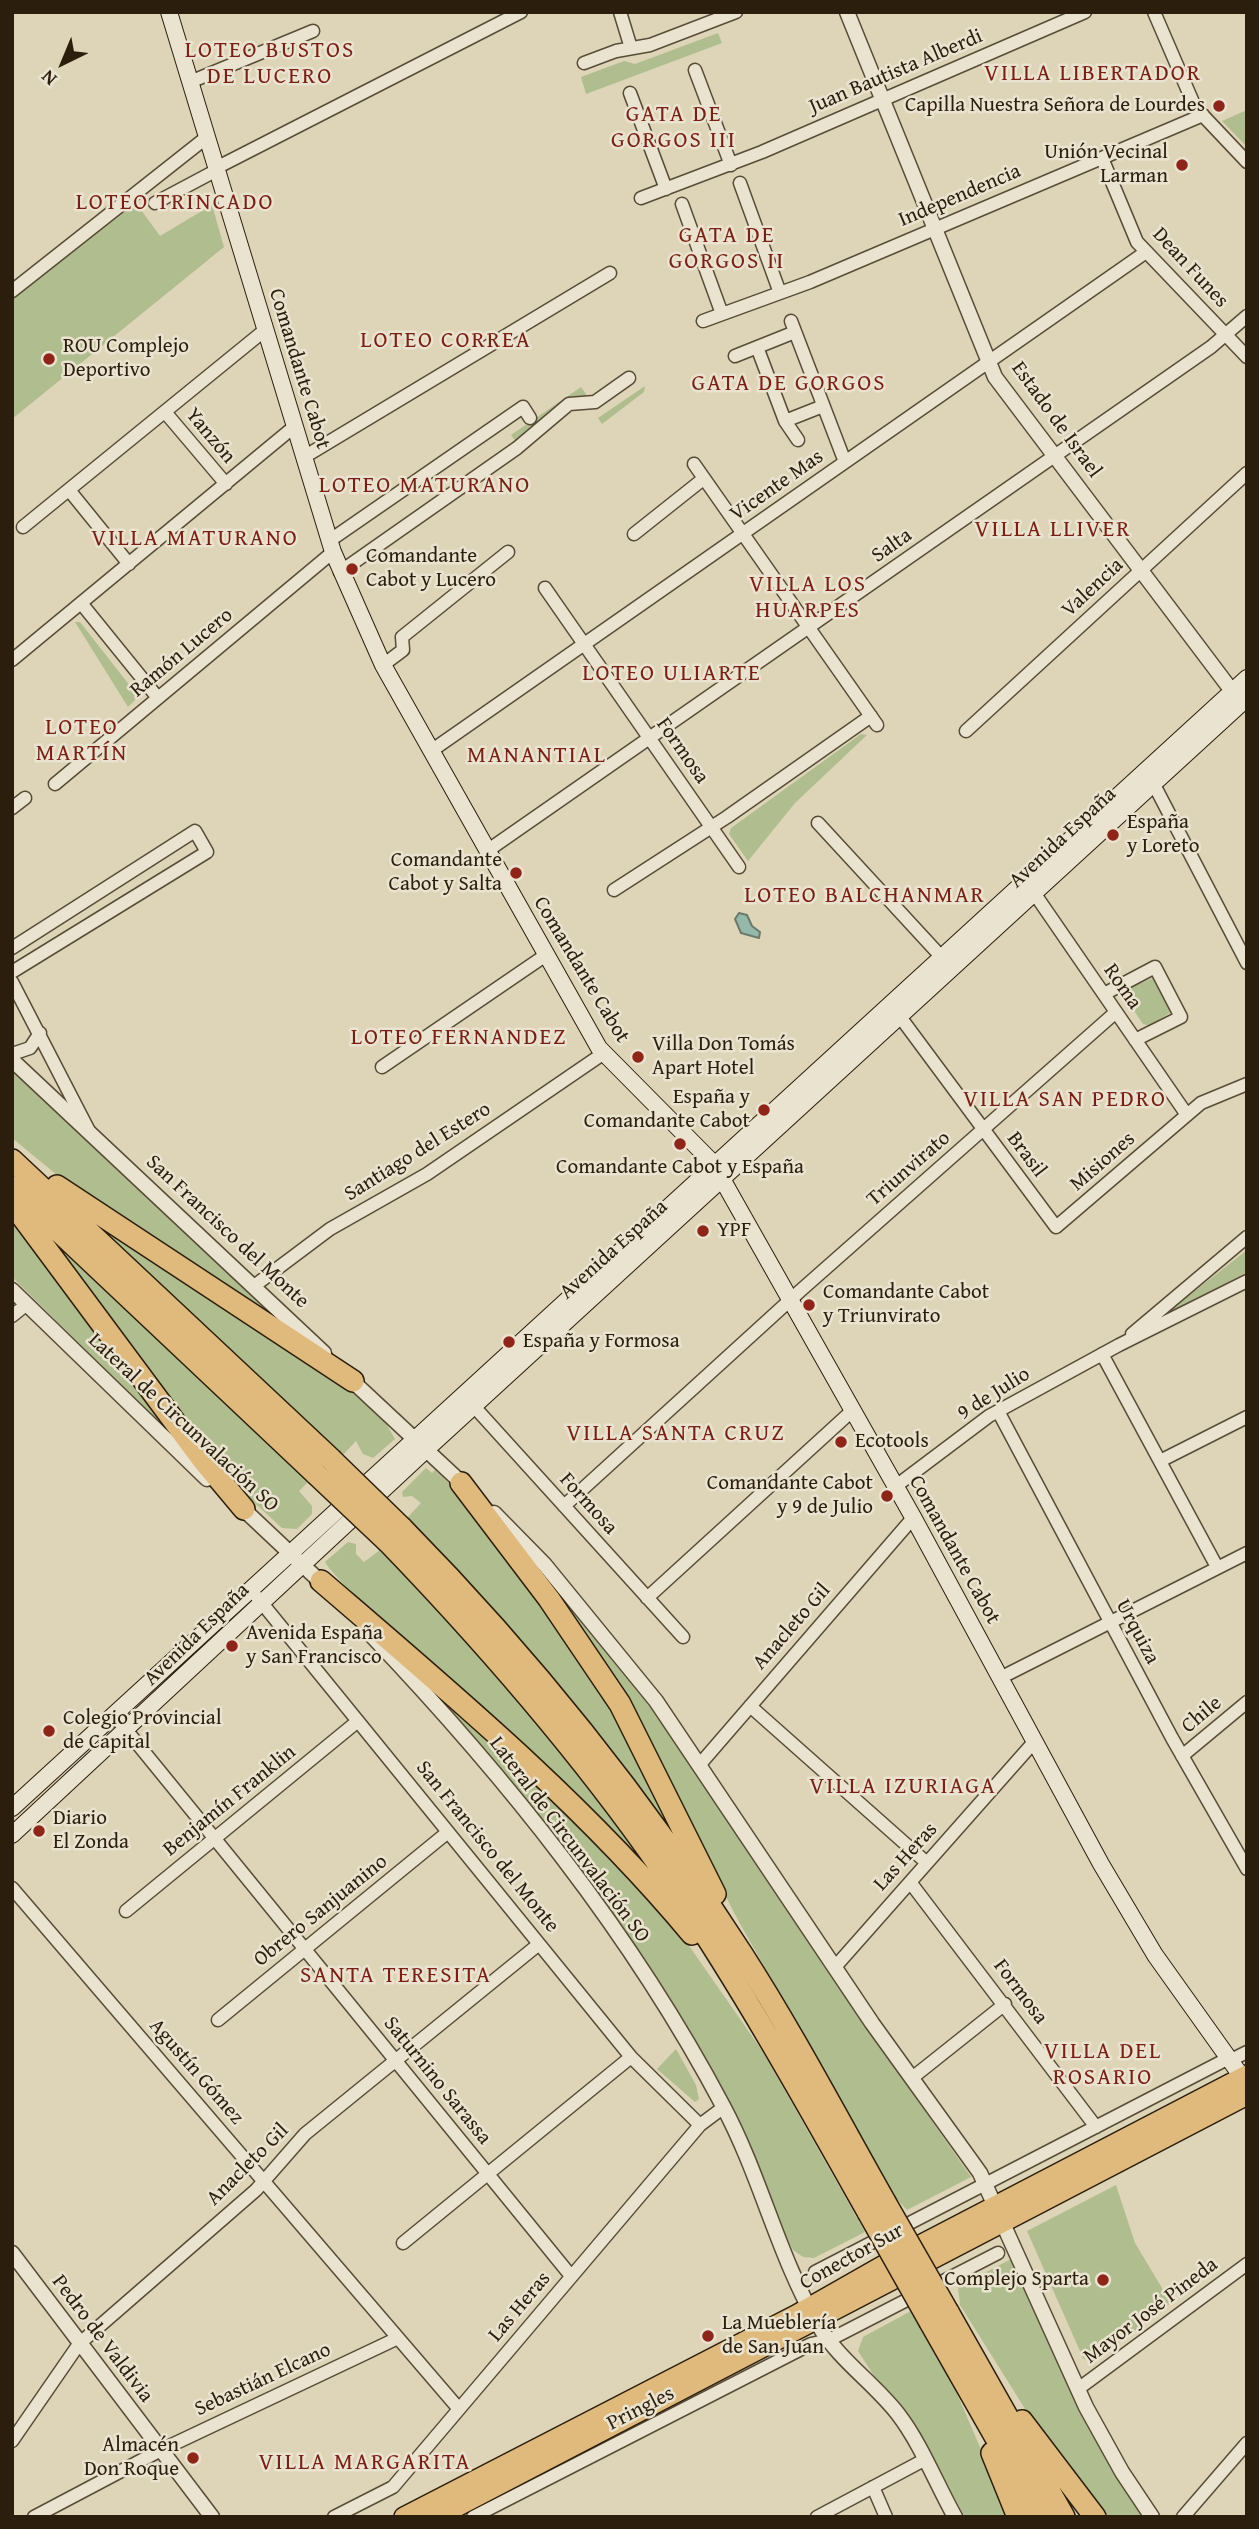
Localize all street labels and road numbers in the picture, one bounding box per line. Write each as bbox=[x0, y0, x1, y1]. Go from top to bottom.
street label: Juan Bautista Alberdi bbox=[805, 24, 987, 120]
street label: Independencia bbox=[895, 159, 1025, 233]
street label: Dean Funes bbox=[1147, 223, 1233, 313]
street label: Comandante Cabot bbox=[263, 286, 335, 452]
street label: Estado de Israel bbox=[1005, 357, 1107, 483]
street label: Yanzón bbox=[180, 403, 240, 469]
street label: Vicente Mas bbox=[726, 445, 828, 527]
street label: Salta bbox=[867, 523, 917, 569]
street label: Valencia bbox=[1057, 553, 1129, 623]
street label: Ramón Lucero bbox=[126, 603, 238, 703]
street label: Formosa bbox=[650, 713, 714, 789]
street label: Avenida España bbox=[1004, 782, 1122, 894]
street label: Comandante Cabot bbox=[527, 892, 635, 1048]
street label: Roma bbox=[1097, 959, 1147, 1015]
street label: Santiago del Estero bbox=[340, 1097, 496, 1207]
street label: Triunvirato bbox=[862, 1126, 956, 1212]
street label: Brasil bbox=[1001, 1127, 1051, 1183]
street label: Misiones bbox=[1065, 1127, 1141, 1197]
street label: San Francisco del Monte bbox=[140, 1150, 314, 1314]
street label: Avenida España bbox=[555, 1195, 673, 1305]
street label: Lateral de Circunvalación SO bbox=[83, 1328, 283, 1518]
street label: 9 de Julio bbox=[953, 1362, 1035, 1426]
street label: Formosa bbox=[554, 1468, 622, 1540]
street label: Comandante Cabot bbox=[903, 1471, 1005, 1629]
street label: Avenida España bbox=[139, 1578, 255, 1692]
street label: Anacleto Gil bbox=[748, 1579, 836, 1675]
street label: Urquiza bbox=[1110, 1595, 1164, 1669]
street label: Chile bbox=[1177, 1691, 1227, 1739]
street label: Lateral de Circunvalación SO bbox=[483, 1732, 655, 1948]
street label: Benjamín Franklin bbox=[159, 1740, 301, 1862]
street label: San Francisco del Monte bbox=[410, 1756, 564, 1938]
street label: Las Heras bbox=[869, 1817, 943, 1897]
street label: Obrero Sanjuanino bbox=[249, 1849, 393, 1973]
street label: Formosa bbox=[987, 1954, 1053, 2030]
street label: Saturnino Sarassa bbox=[378, 2012, 496, 2150]
street label: Agustín Gómez bbox=[143, 2014, 249, 2130]
street label: Anacleto Gil bbox=[202, 2119, 294, 2211]
street label: Conector Sur bbox=[796, 2218, 908, 2296]
street label: Mayor José Pineda bbox=[1079, 2252, 1223, 2370]
street label: Las Heras bbox=[483, 2267, 557, 2347]
street label: Pedro de Valdivia bbox=[46, 2270, 158, 2408]
street label: Sebastián Elcano bbox=[191, 2337, 335, 2423]
street label: Pringles bbox=[603, 2381, 679, 2437]

